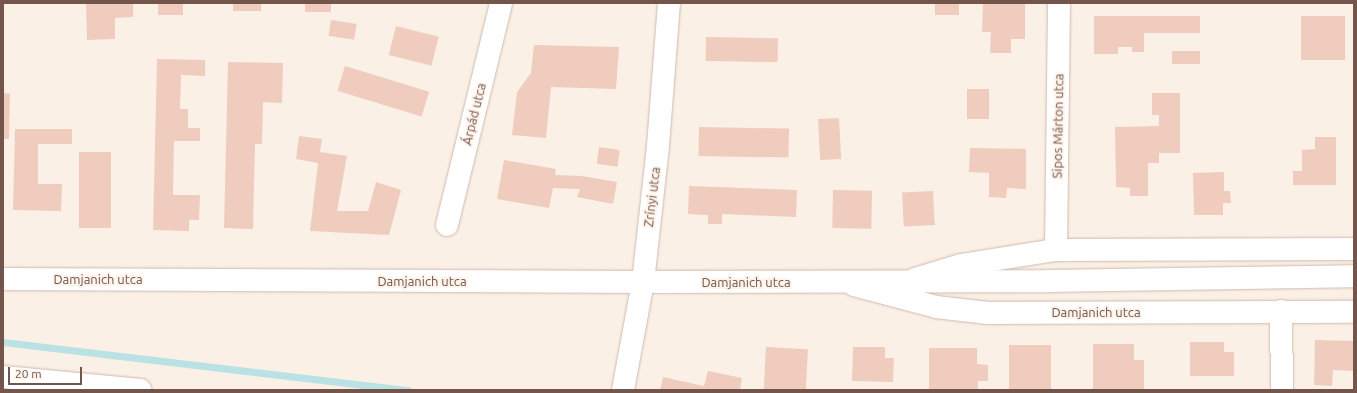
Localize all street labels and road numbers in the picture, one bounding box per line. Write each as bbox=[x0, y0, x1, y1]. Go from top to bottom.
street label: Sipos Márton utca bbox=[1049, 73, 1067, 179]
street label: Árpád utca bbox=[459, 81, 489, 147]
street label: Zrínyi utca bbox=[641, 166, 663, 228]
street label: Damjanich utca bbox=[53, 271, 143, 287]
street label: Damjanich utca bbox=[377, 273, 467, 289]
street label: Damjanich utca bbox=[701, 274, 791, 290]
street label: Damjanich utca bbox=[1051, 304, 1141, 320]

